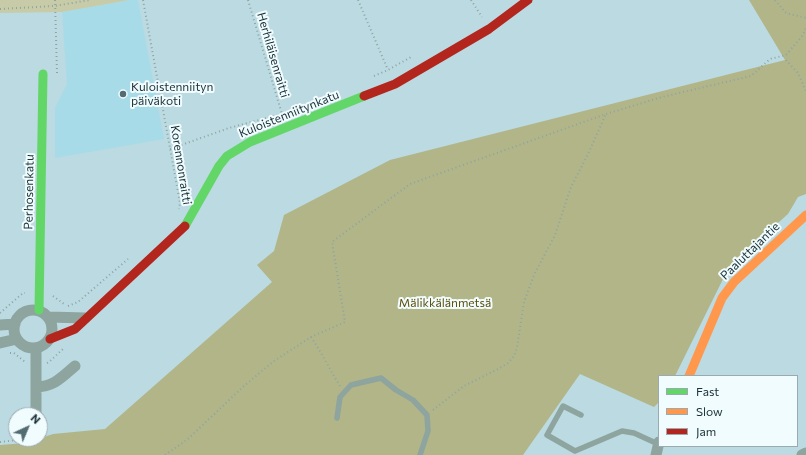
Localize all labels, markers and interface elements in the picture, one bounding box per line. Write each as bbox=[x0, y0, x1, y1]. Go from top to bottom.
street label: Herhiläisenraitti bbox=[254, 11, 292, 99]
place label: Kuloistenniityn päiväkoti bbox=[131, 80, 213, 108]
street label: Kuloistenniitynkatu bbox=[237, 87, 341, 141]
marker: Kuloistenniityn päiväkoti bbox=[118, 89, 128, 99]
street label: Korennonraitti bbox=[168, 124, 194, 206]
street label: Perhosenkatu bbox=[21, 154, 37, 230]
street label: Paaluttajantie bbox=[717, 219, 783, 283]
park label: Mälikkälänmetsä bbox=[399, 296, 491, 310]
legend bbox=[658, 375, 798, 447]
text: Fast bbox=[696, 384, 719, 398]
text: Slow bbox=[696, 404, 723, 418]
north arrow bbox=[8, 407, 48, 447]
text: N bbox=[28, 411, 43, 426]
text: Jam bbox=[696, 424, 716, 438]

